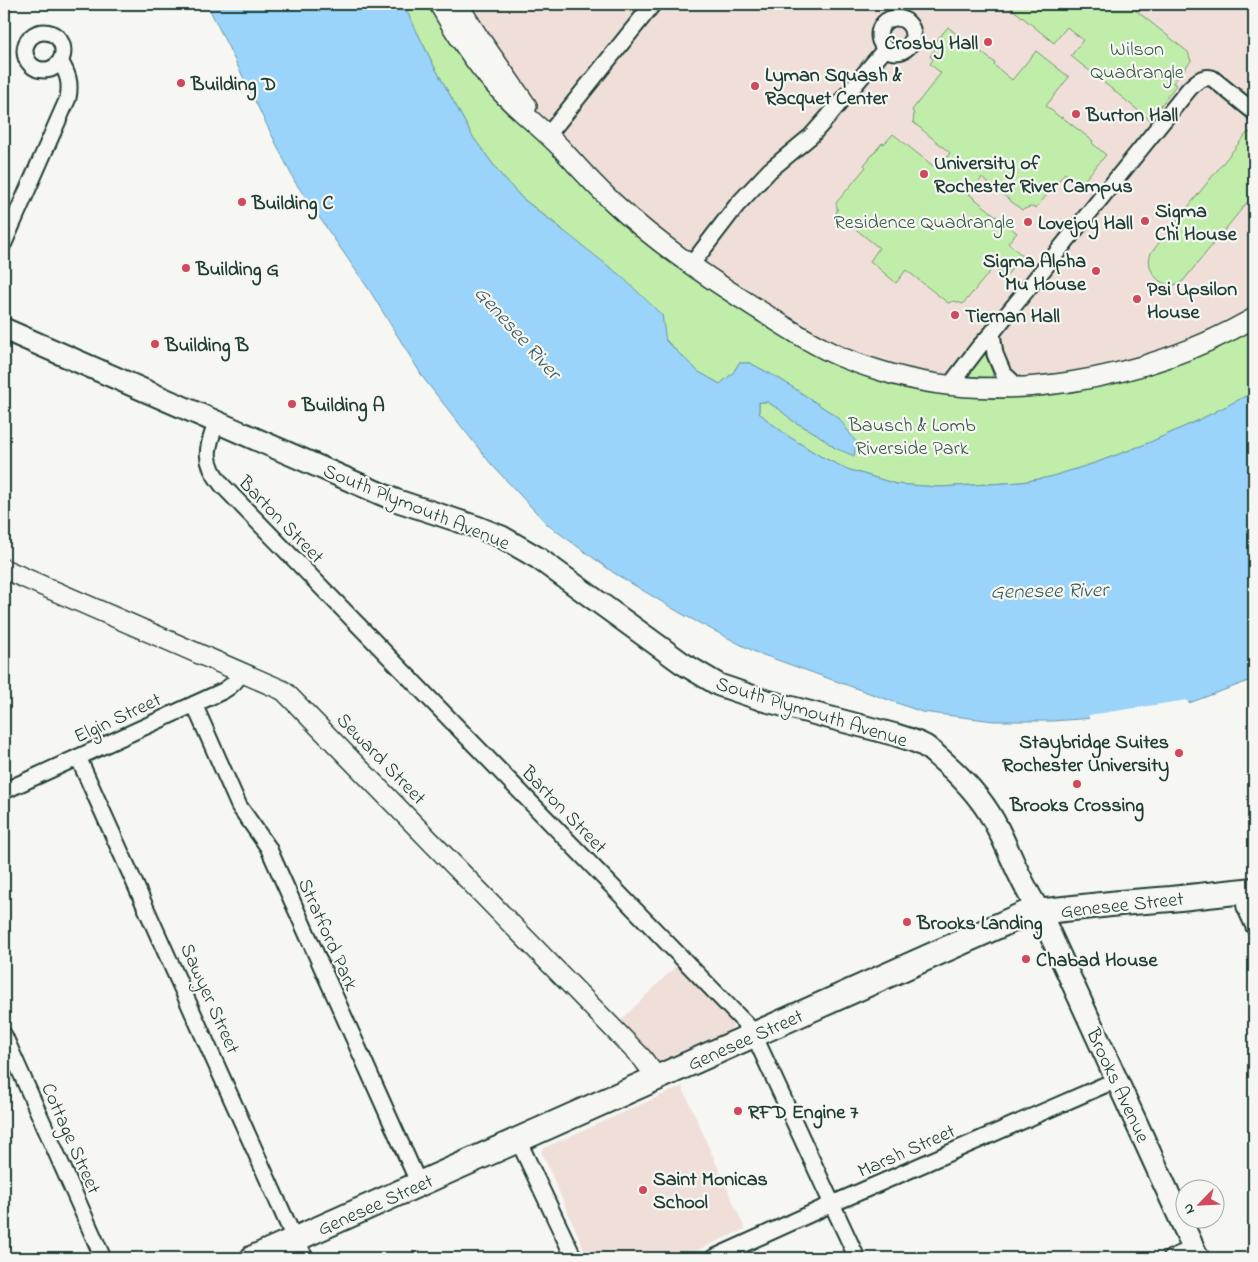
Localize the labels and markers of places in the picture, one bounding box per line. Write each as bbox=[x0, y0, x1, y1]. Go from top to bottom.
place label: Crosby Hall bbox=[884, 30, 978, 60]
marker: Crosby Hall bbox=[982, 36, 994, 48]
place label: Lyman Squash & Racquet Center bbox=[765, 62, 903, 114]
place label: Building D bbox=[190, 71, 276, 101]
marker: Building D bbox=[175, 77, 187, 89]
marker: Lyman Squash & Racquet Center bbox=[749, 80, 761, 92]
place label: Burton Hall bbox=[1085, 102, 1178, 131]
marker: Burton Hall bbox=[1070, 108, 1082, 120]
place label: University of Rochester River Campus bbox=[934, 150, 1133, 202]
marker: University of Rochester River Campus bbox=[918, 168, 930, 180]
place label: Building C bbox=[251, 190, 333, 220]
marker: Building C bbox=[236, 196, 248, 208]
place label: Sigma Chi House bbox=[1155, 198, 1238, 250]
place label: Lovejoy Hall bbox=[1038, 210, 1133, 240]
marker: Sigma Chi House bbox=[1139, 215, 1151, 227]
marker: Lovejoy Hall bbox=[1022, 216, 1034, 228]
place label: Sigma Alpha Mu House bbox=[983, 248, 1087, 300]
place label: Building G bbox=[195, 256, 279, 286]
marker: Building G bbox=[180, 262, 192, 274]
marker: Sigma Alpha Mu House bbox=[1090, 265, 1102, 277]
place label: Psi Upsilon House bbox=[1147, 276, 1237, 328]
marker: Psi Upsilon House bbox=[1131, 293, 1143, 305]
place label: Tiernan Hall bbox=[965, 303, 1060, 332]
marker: Tiernan Hall bbox=[949, 309, 961, 321]
place label: Building B bbox=[164, 332, 249, 362]
marker: Building B bbox=[149, 338, 161, 350]
place label: Building A bbox=[301, 392, 385, 422]
marker: Building A bbox=[286, 398, 298, 410]
place label: Staybridge Suites Rochester University bbox=[1002, 729, 1169, 782]
marker: Staybridge Suites Rochester University bbox=[1173, 747, 1185, 759]
marker: Brooks Crossing bbox=[1071, 778, 1083, 790]
place label: Brooks Crossing bbox=[1009, 792, 1144, 822]
place label: Brooks Landing bbox=[916, 910, 1043, 940]
marker: Brooks Landing bbox=[901, 916, 913, 928]
place label: Chabad House bbox=[1036, 947, 1158, 976]
marker: Chabad House bbox=[1020, 953, 1032, 965]
place label: RFD Engine 7 bbox=[748, 1099, 859, 1129]
marker: RFD Engine 7 bbox=[732, 1105, 744, 1117]
place label: Saint Monicas School bbox=[653, 1166, 768, 1218]
marker: Saint Monicas School bbox=[637, 1184, 649, 1196]

